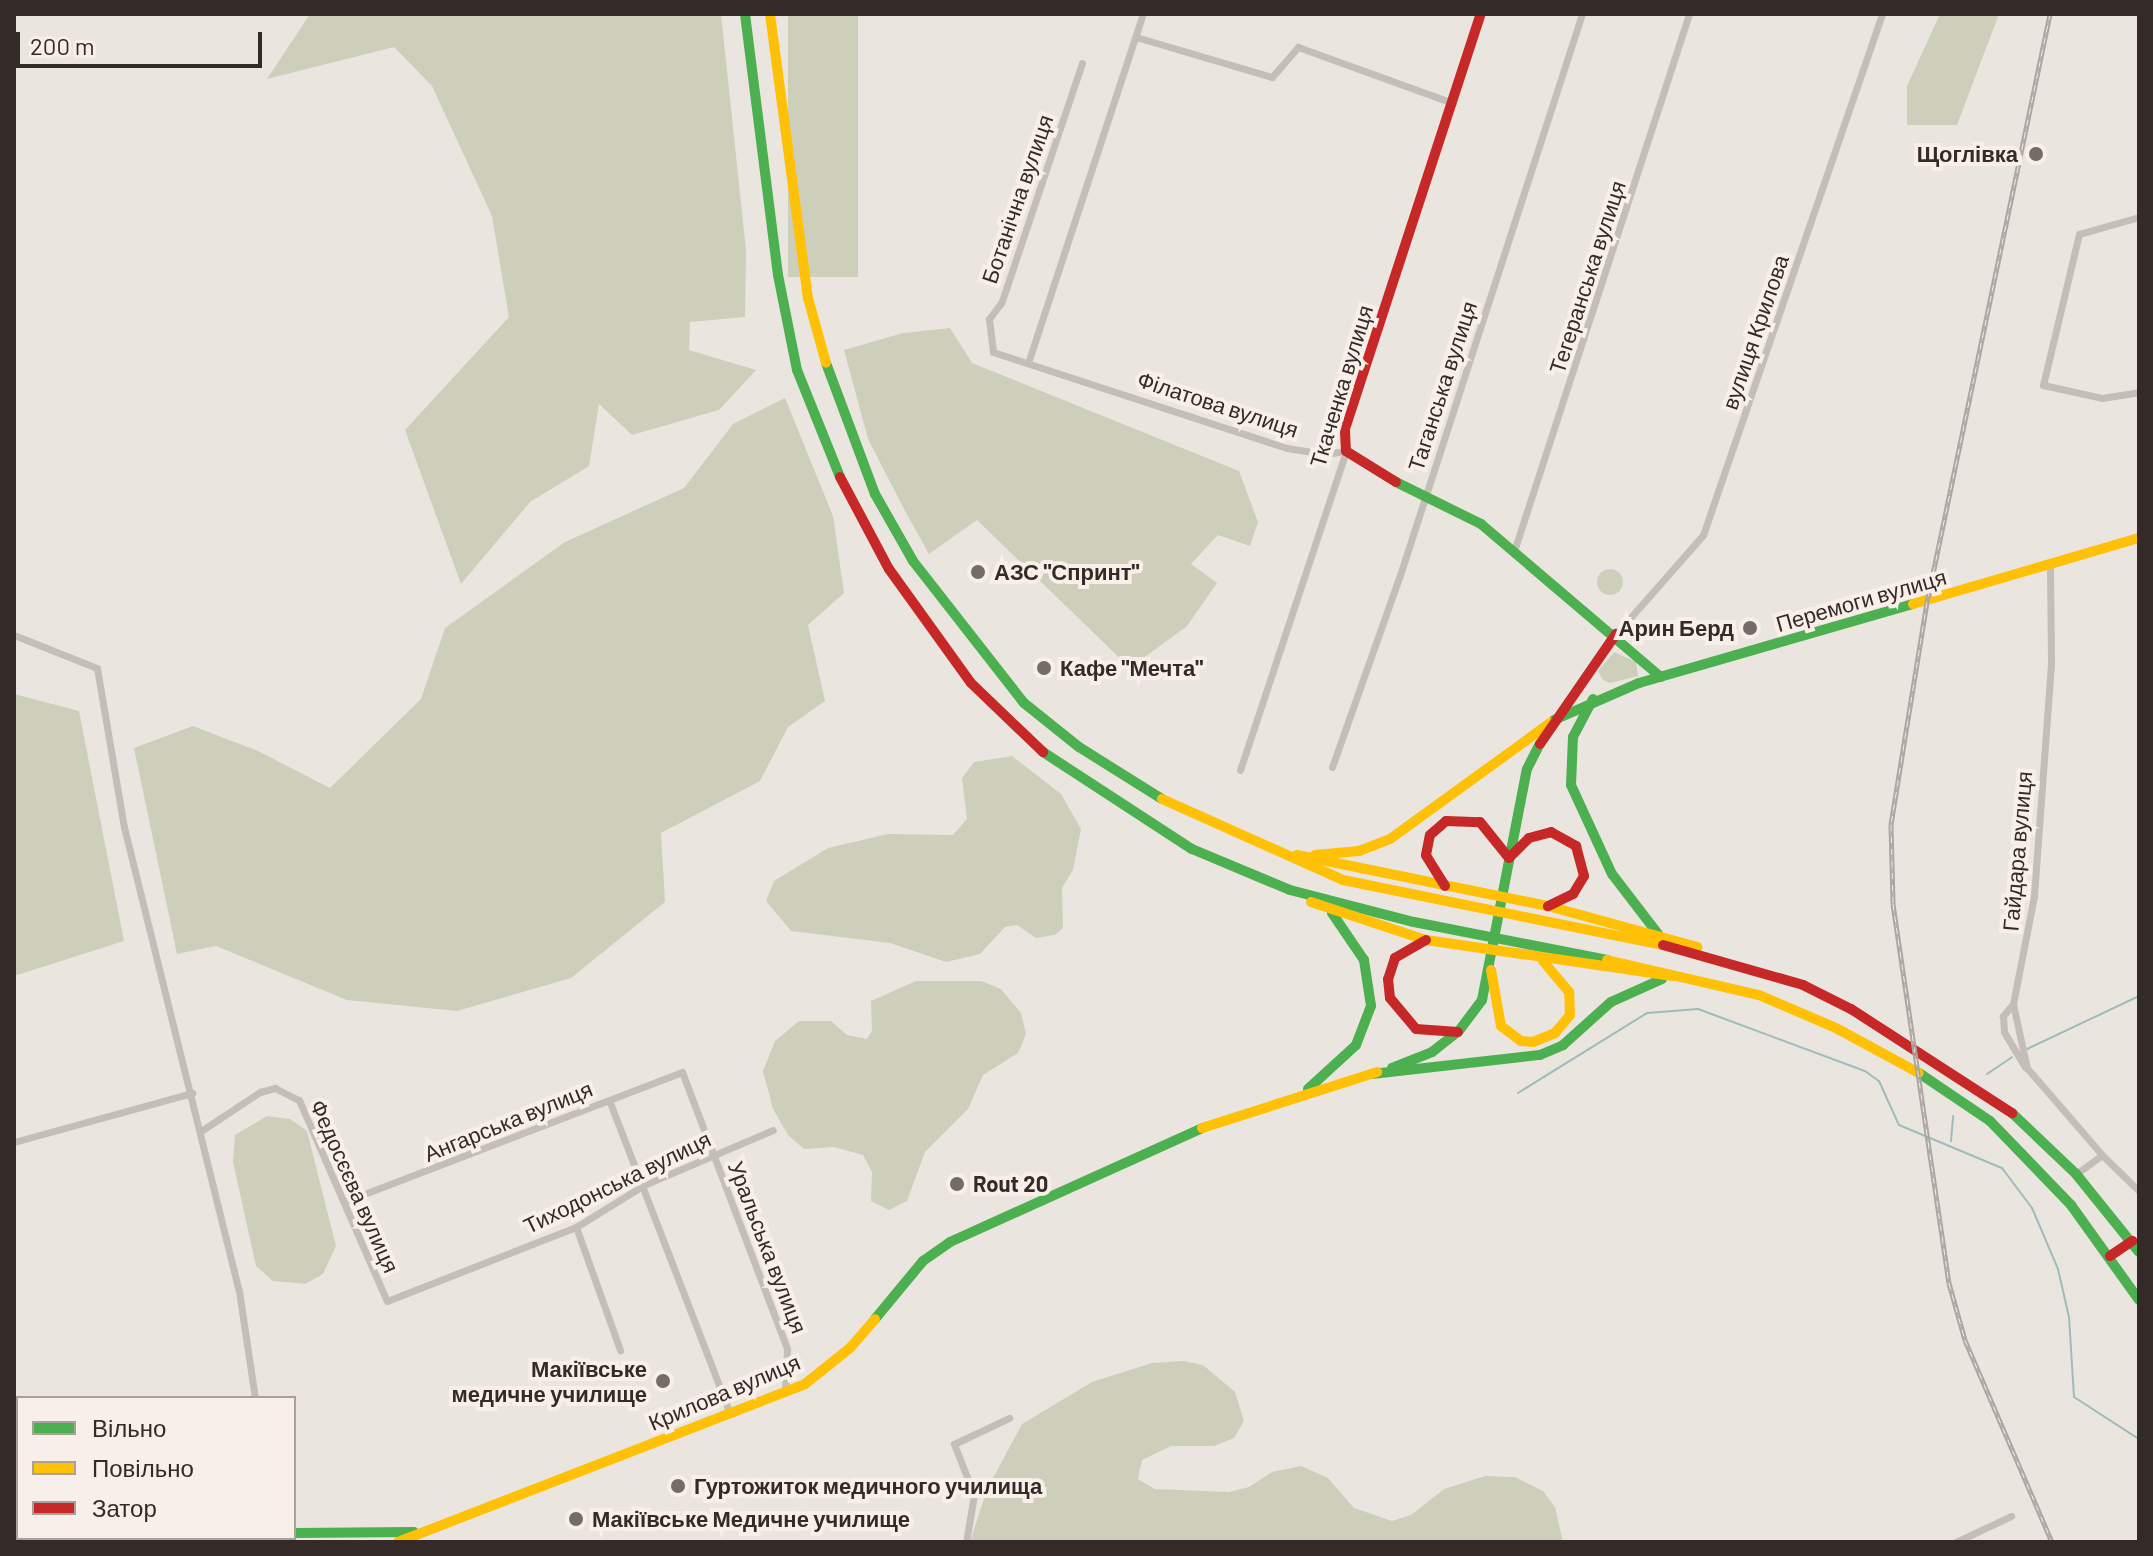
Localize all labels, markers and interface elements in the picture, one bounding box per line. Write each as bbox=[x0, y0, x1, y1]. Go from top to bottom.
scale bar bbox=[20, 16, 266, 66]
text: 200 m bbox=[30, 31, 95, 60]
street label: Ботанічна вулиця bbox=[976, 111, 1058, 287]
place label: Щоглівка bbox=[1917, 141, 2018, 167]
marker: Щоглівка bbox=[2025, 143, 2047, 165]
street label: Тегеранська вулиця bbox=[1543, 177, 1631, 377]
street label: вулиця Крилова bbox=[1716, 251, 1794, 413]
street label: Таганська вулиця bbox=[1402, 298, 1482, 474]
street label: Ткаченка вулиця bbox=[1304, 302, 1378, 470]
street label: Філатова вулиця bbox=[1134, 366, 1302, 442]
place label: АЗС "Спринт" bbox=[994, 559, 1139, 585]
marker: АЗС "Спринт" bbox=[969, 563, 987, 581]
street label: Перемоги вулиця bbox=[1773, 563, 1949, 637]
place label: Арин Берд bbox=[1619, 615, 1734, 641]
marker: Арин Берд bbox=[1741, 619, 1759, 637]
place label: Кафе "Мечта" bbox=[1060, 655, 1203, 681]
marker: Кафе "Мечта" bbox=[1035, 659, 1053, 677]
street label: Гайдара вулиця bbox=[1997, 770, 2037, 932]
street label: Ангарська вулиця bbox=[420, 1075, 596, 1167]
street label: Федосєєва вулиця bbox=[305, 1095, 405, 1277]
street label: Тиходонська вулиця bbox=[519, 1125, 715, 1239]
street label: Уральська вулиця bbox=[723, 1157, 813, 1337]
place label: Rout 20 bbox=[973, 1171, 1048, 1197]
marker: Rout 20 bbox=[948, 1175, 966, 1193]
street label: Крилова вулиця bbox=[644, 1348, 804, 1436]
place label: Макіївське медичне училище bbox=[451, 1355, 647, 1406]
marker: Макіївське медичне училище bbox=[654, 1372, 672, 1390]
legend bbox=[16, 1396, 296, 1540]
text: Вільно bbox=[92, 1413, 166, 1442]
text: Повільно bbox=[92, 1453, 194, 1482]
place label: Гуртожиток медичного училища bbox=[694, 1473, 1042, 1499]
marker: Гуртожиток медичного училища bbox=[669, 1477, 687, 1495]
text: Затор bbox=[92, 1493, 157, 1522]
place label: Макіївське Медичне училище bbox=[592, 1506, 910, 1532]
marker: Макіївське Медичне училище bbox=[567, 1510, 585, 1528]

